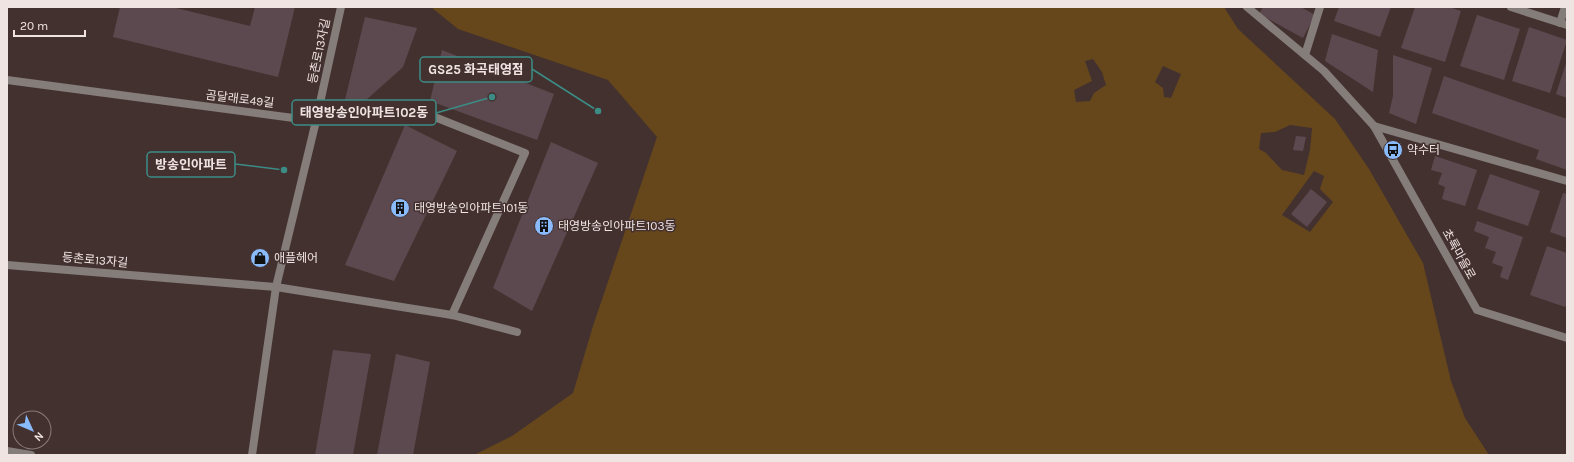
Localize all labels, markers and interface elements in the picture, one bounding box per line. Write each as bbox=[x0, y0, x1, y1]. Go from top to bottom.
scale bar bbox=[14, 12, 85, 38]
street label: 등촌로13자길 bbox=[305, 17, 333, 85]
text: 20 m bbox=[20, 19, 48, 33]
callout: GS25 화곡태영점 bbox=[420, 57, 532, 82]
text: GS25 화곡태영점 bbox=[428, 62, 524, 77]
street label: 곰달래로49길 bbox=[205, 88, 275, 110]
callout: 태영방송인아파트102동 bbox=[292, 100, 436, 125]
text: 태영방송인아파트102동 bbox=[300, 105, 428, 120]
bus stop icon: 약수터 bbox=[1382, 139, 1404, 161]
place label: 약수터 bbox=[1407, 143, 1440, 157]
callout: 방송인아파트 bbox=[147, 152, 235, 177]
text: 방송인아파트 bbox=[155, 157, 227, 172]
building icon: 태영방송인아파트101동 bbox=[389, 197, 411, 219]
place label: 태영방송인아파트101동 bbox=[414, 201, 528, 215]
building icon: 태영방송인아파트103동 bbox=[533, 215, 555, 237]
place label: 태영방송인아파트103동 bbox=[558, 219, 676, 233]
street label: 초록마을로 bbox=[1439, 226, 1479, 282]
shop icon: 애플헤어 bbox=[249, 247, 271, 269]
street label: 등촌로13자길 bbox=[61, 250, 129, 270]
place label: 애플헤어 bbox=[274, 251, 318, 265]
north arrow bbox=[12, 410, 52, 450]
text: N bbox=[31, 429, 46, 444]

